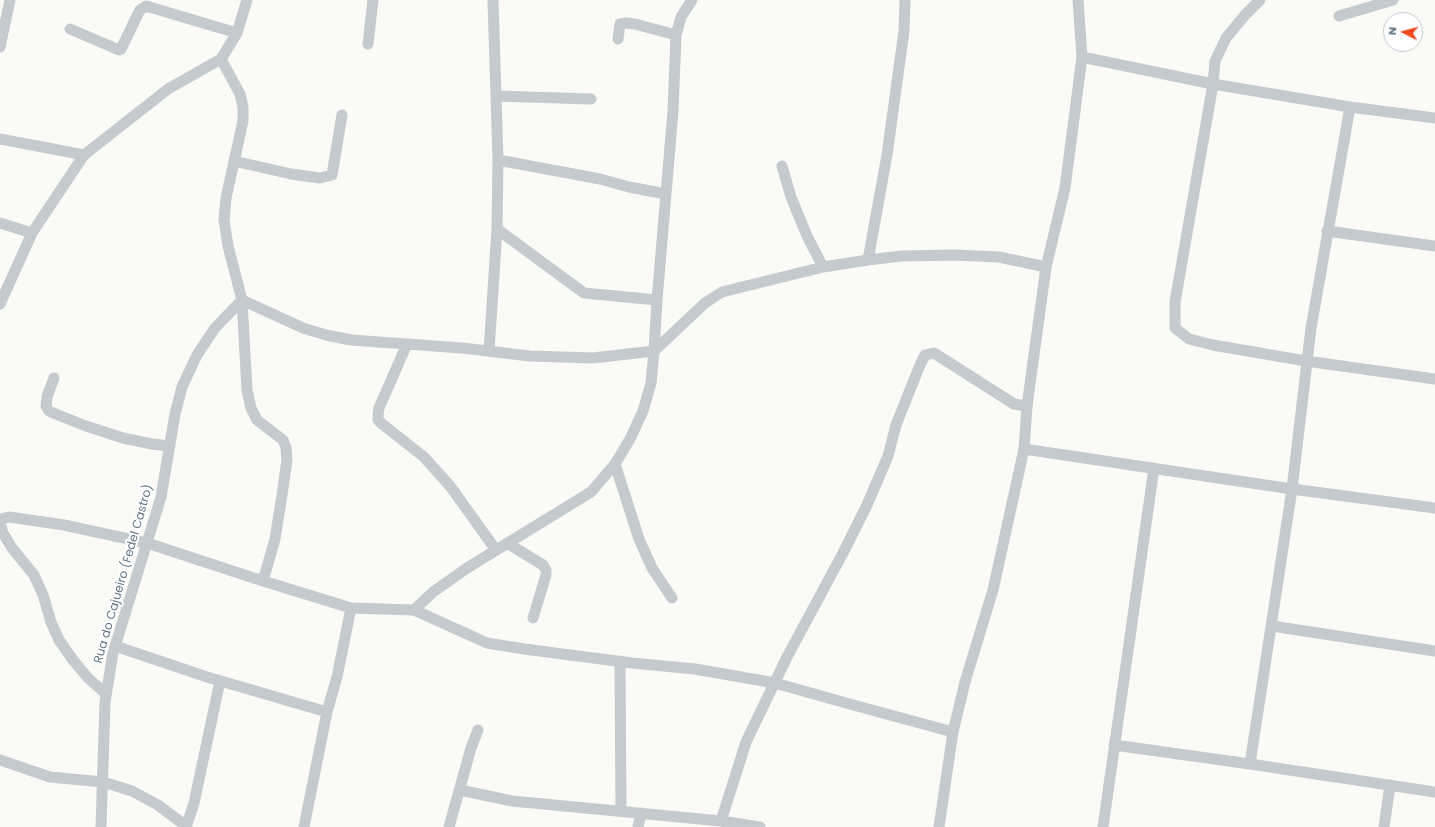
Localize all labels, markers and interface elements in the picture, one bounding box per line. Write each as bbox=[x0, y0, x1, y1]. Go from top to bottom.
north arrow bbox=[1383, 12, 1423, 52]
text: N bbox=[1384, 26, 1400, 36]
street label: Rua do Cajueiro (Fedel Castro) bbox=[92, 483, 156, 665]

